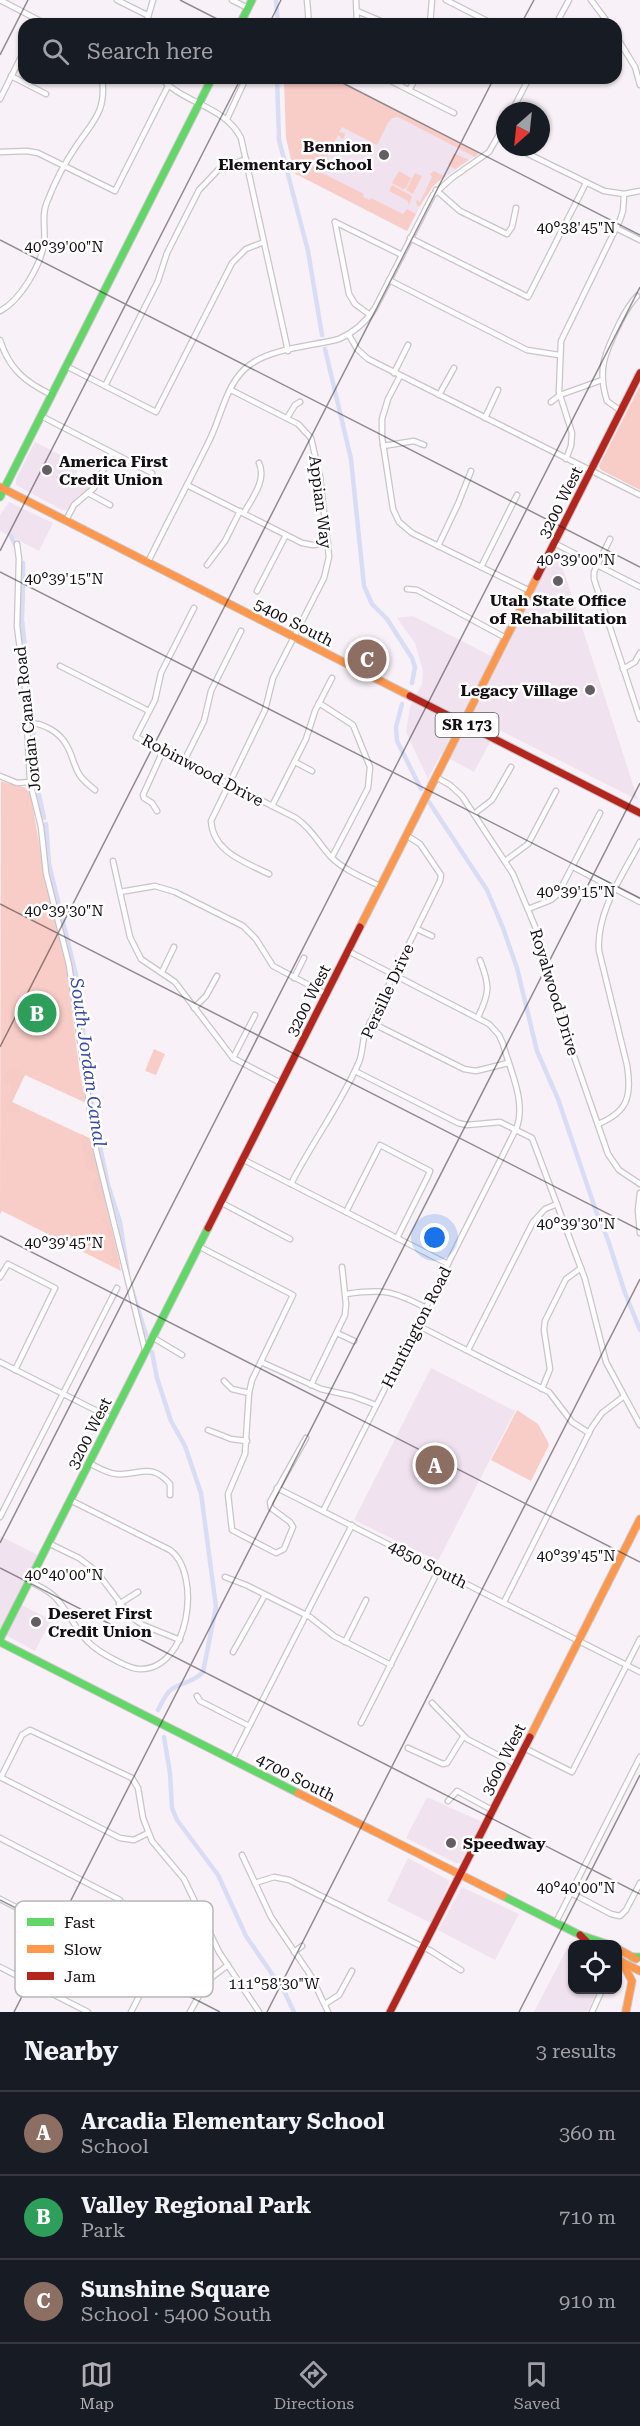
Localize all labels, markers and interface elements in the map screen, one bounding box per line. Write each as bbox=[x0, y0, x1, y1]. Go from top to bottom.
search box bbox=[18, 18, 622, 84]
icon: search bbox=[39, 35, 72, 68]
text: Search here bbox=[87, 39, 213, 64]
north arrow bbox=[496, 102, 550, 156]
place label: Bennion Elementary School bbox=[218, 137, 373, 174]
marker: Bennion Elementary School bbox=[377, 148, 391, 162]
text: 40°38'45"N bbox=[536, 219, 616, 237]
text: 40°39'00"N bbox=[24, 238, 104, 256]
place label: America First Credit Union bbox=[59, 452, 168, 489]
street label: Appian Way bbox=[305, 455, 336, 550]
marker: America First Credit Union bbox=[40, 463, 54, 477]
street label: 3200 West bbox=[534, 463, 587, 541]
text: 40°39'00"N bbox=[536, 551, 616, 569]
text: 40°39'15"N bbox=[24, 570, 104, 588]
marker: Utah State Office of Rehabilitation bbox=[551, 574, 565, 588]
place label: Utah State Office of Rehabilitation bbox=[489, 591, 627, 628]
street label: 5400 South bbox=[251, 594, 336, 650]
pin: C bbox=[348, 636, 386, 682]
street label: Jordan Canal Road bbox=[10, 645, 45, 792]
place label: Legacy Village bbox=[460, 681, 578, 700]
marker: Legacy Village bbox=[583, 683, 597, 697]
road number: SR 173 bbox=[436, 713, 498, 737]
street label: Robinwood Drive bbox=[139, 730, 267, 811]
text: 40°39'15"N bbox=[536, 883, 616, 901]
text: 40°39'30"N bbox=[24, 902, 104, 920]
street label: Royalwood Drive bbox=[526, 926, 583, 1058]
street label: Persille Drive bbox=[357, 941, 418, 1042]
street label: 3200 West bbox=[282, 961, 335, 1039]
water label: South Jordan Canal bbox=[66, 975, 111, 1148]
pin: B bbox=[18, 990, 57, 1036]
text: 40°39'30"N bbox=[536, 1215, 616, 1233]
your location bbox=[420, 1223, 449, 1252]
text: 40°39'45"N bbox=[24, 1234, 104, 1252]
street label: Huntington Road bbox=[378, 1263, 455, 1391]
street label: 3200 West bbox=[63, 1394, 116, 1472]
pin: A bbox=[416, 1442, 454, 1488]
street label: 4850 South bbox=[385, 1536, 470, 1592]
text: 40°39'45"N bbox=[536, 1547, 616, 1565]
text: 40°40'00"N bbox=[24, 1566, 104, 1584]
place label: Deseret First Credit Union bbox=[48, 1604, 153, 1641]
marker: Deseret First Credit Union bbox=[29, 1615, 43, 1629]
street label: 3600 West bbox=[477, 1720, 530, 1798]
street label: 4700 South bbox=[253, 1749, 338, 1805]
place label: Speedway bbox=[463, 1834, 546, 1853]
marker: Speedway bbox=[444, 1836, 458, 1850]
text: 40°40'00"N bbox=[536, 1879, 616, 1897]
legend bbox=[15, 1901, 213, 1997]
text: Fast bbox=[64, 1913, 95, 1932]
text: Slow bbox=[64, 1940, 102, 1959]
map controls bbox=[568, 1940, 622, 1994]
button: locate bbox=[568, 1940, 622, 1994]
text: Jam bbox=[64, 1967, 96, 1986]
text: 111°58'30"W bbox=[229, 1975, 320, 1993]
text: Nearby bbox=[24, 2036, 118, 2066]
text: 3 results bbox=[536, 2039, 616, 2063]
text: Arcadia Elementary School bbox=[81, 2109, 384, 2134]
text: A bbox=[36, 2121, 51, 2145]
text: 360 m bbox=[559, 2121, 616, 2145]
text: School bbox=[81, 2134, 149, 2158]
text: Valley Regional Park bbox=[81, 2193, 311, 2218]
text: B bbox=[36, 2205, 51, 2229]
text: 710 m bbox=[559, 2205, 616, 2229]
text: Park bbox=[81, 2218, 125, 2242]
text: Sunshine Square bbox=[81, 2277, 270, 2302]
text: C bbox=[37, 2289, 51, 2313]
text: 910 m bbox=[559, 2289, 616, 2313]
text: School · 5400 South bbox=[81, 2302, 272, 2326]
tab: Map bbox=[80, 2358, 114, 2413]
tab: Directions bbox=[274, 2358, 354, 2413]
tab: Saved bbox=[514, 2358, 560, 2413]

